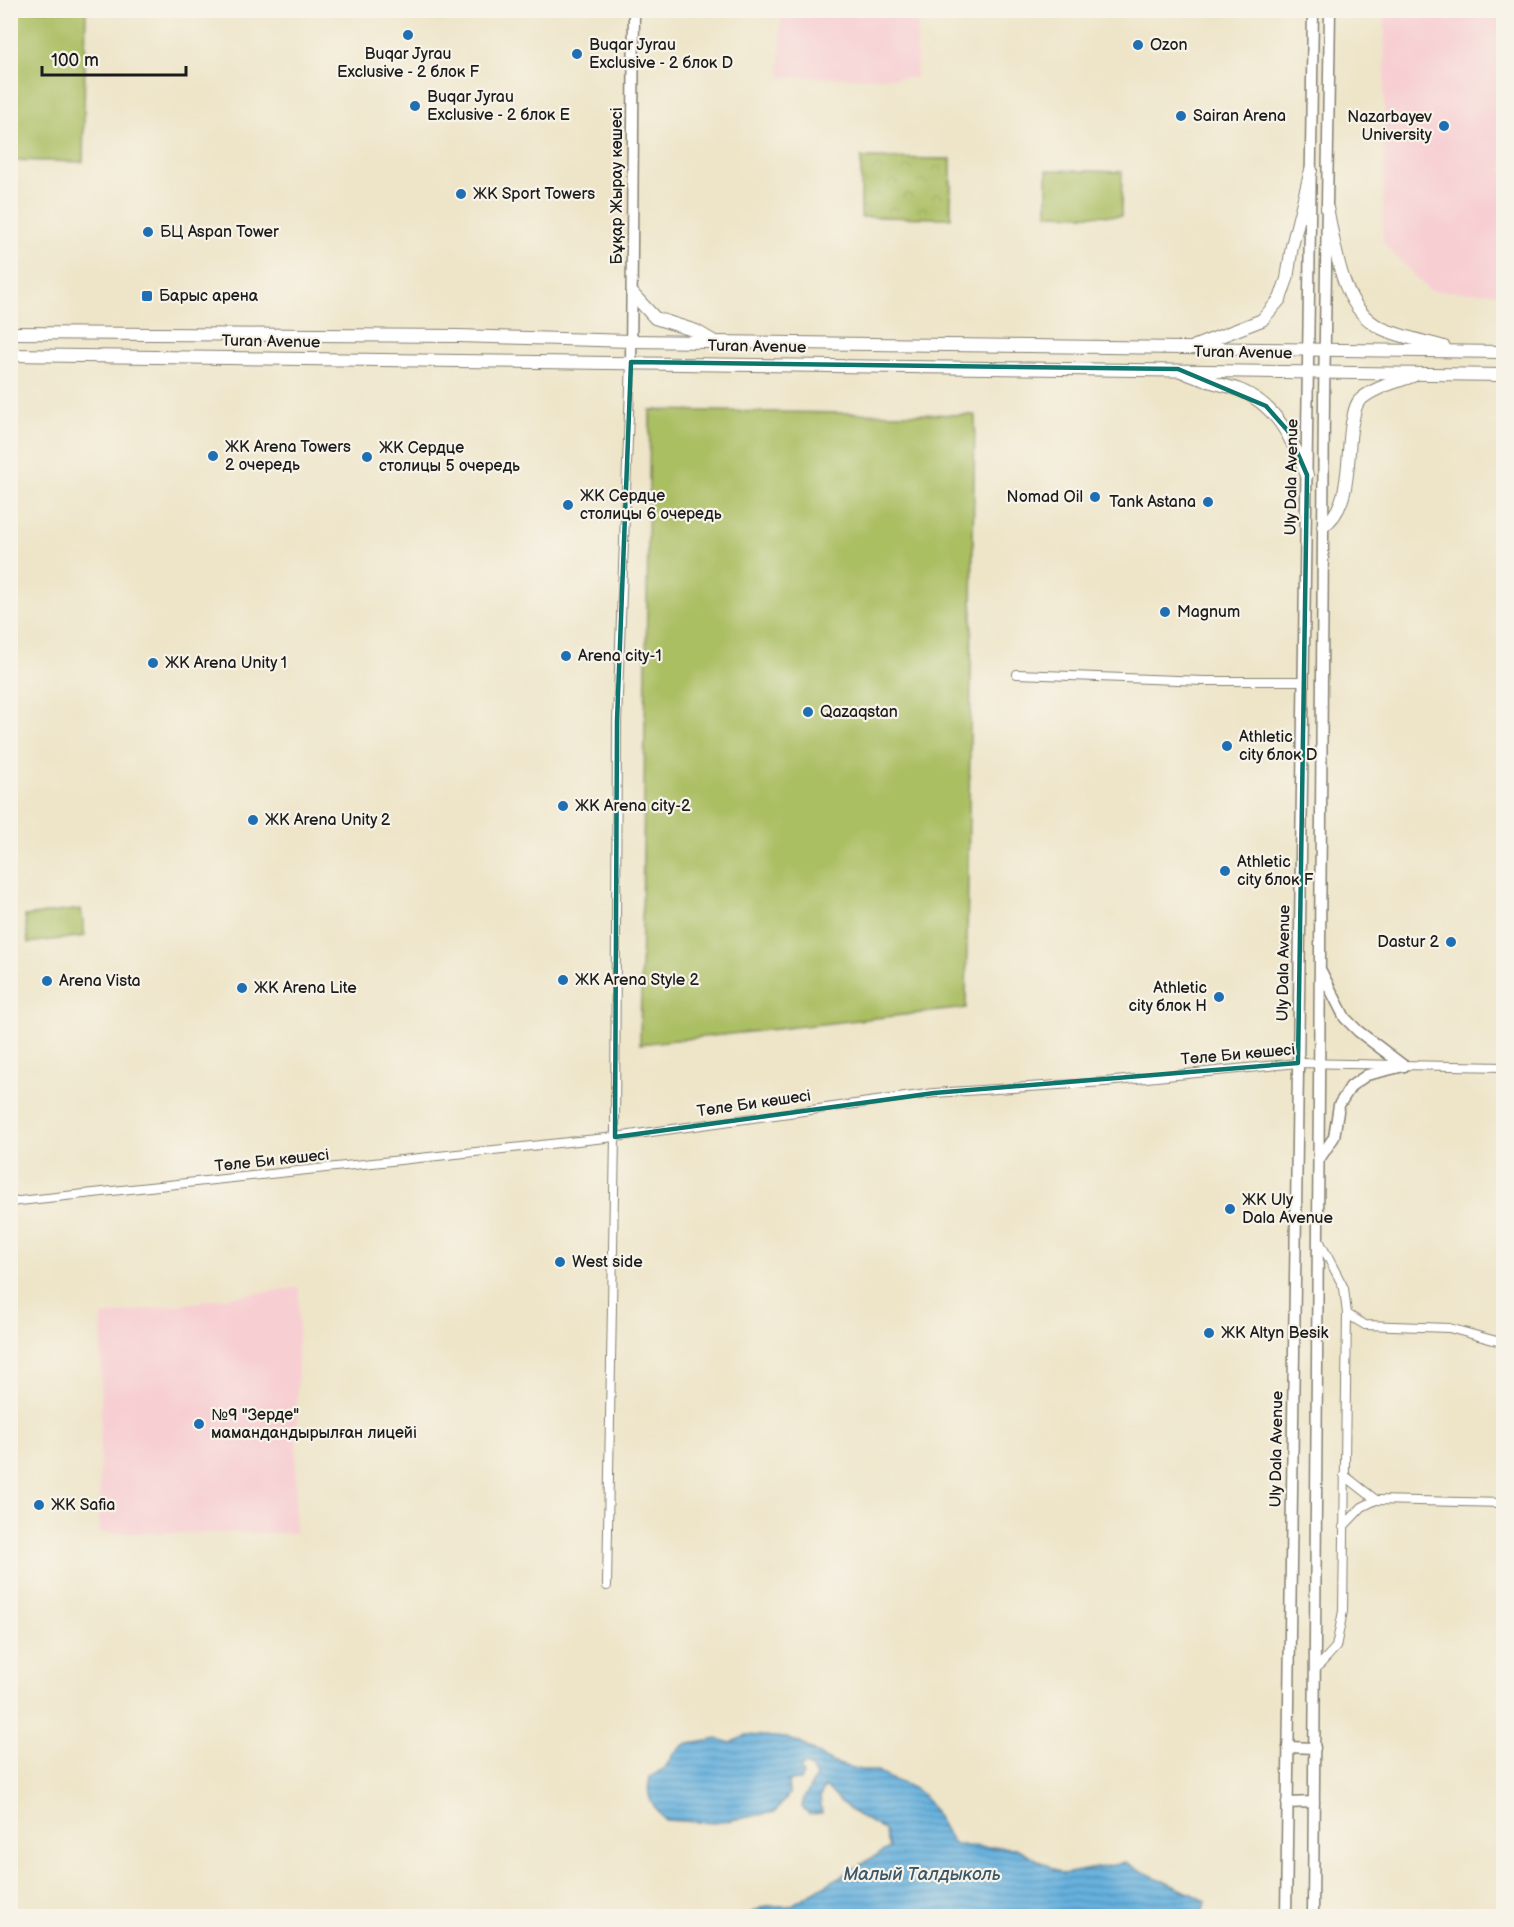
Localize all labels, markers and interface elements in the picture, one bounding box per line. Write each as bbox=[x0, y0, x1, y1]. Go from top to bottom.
marker: Buqar Jyrau Exclusive - 2 блок F bbox=[401, 28, 415, 42]
place label: Buqar Jyrau Exclusive - 2 блок D bbox=[589, 36, 733, 73]
place label: Ozon bbox=[1150, 36, 1188, 55]
marker: Ozon bbox=[1131, 38, 1145, 52]
scale bar bbox=[42, 39, 186, 77]
place label: Buqar Jyrau Exclusive - 2 блок F bbox=[337, 45, 480, 82]
marker: Buqar Jyrau Exclusive - 2 блок D bbox=[570, 47, 584, 61]
text: 100 m bbox=[51, 50, 99, 71]
place label: Buqar Jyrau Exclusive - 2 блок E bbox=[427, 88, 570, 125]
marker: Buqar Jyrau Exclusive - 2 блок E bbox=[408, 99, 422, 113]
street label: Бұқар Жырау көшесі bbox=[608, 107, 627, 265]
place label: Sairan Arena bbox=[1193, 107, 1286, 126]
place label: Nazarbayev University bbox=[1347, 108, 1433, 145]
marker: Sairan Arena bbox=[1174, 109, 1188, 123]
marker: Nazarbayev University bbox=[1437, 119, 1451, 133]
place label: ЖК Sport Towers bbox=[473, 185, 595, 204]
marker: ЖК Sport Towers bbox=[454, 187, 468, 201]
place label: БЦ Aspan Tower bbox=[160, 223, 279, 242]
marker: БЦ Aspan Tower bbox=[141, 225, 155, 239]
place label: Барыс арена bbox=[159, 287, 259, 306]
marker: Барыс арена bbox=[140, 289, 154, 303]
street label: Turan Avenue bbox=[221, 332, 321, 352]
street label: Turan Avenue bbox=[707, 337, 807, 357]
street label: Turan Avenue bbox=[1193, 343, 1293, 363]
street label: Uly Dala Avenue bbox=[1281, 418, 1303, 536]
place label: ЖК Arena Towers 2 очередь bbox=[225, 438, 351, 475]
place label: ЖК Сердце столицы 5 очередь bbox=[379, 439, 520, 476]
marker: ЖК Arena Towers 2 очередь bbox=[206, 449, 220, 463]
marker: ЖК Сердце столицы 5 очередь bbox=[360, 450, 374, 464]
place label: ЖК Сердце столицы 6 очередь bbox=[580, 487, 722, 524]
place label: Nomad Oil bbox=[1007, 488, 1083, 507]
marker: Nomad Oil bbox=[1088, 490, 1102, 504]
place label: Tank Astana bbox=[1109, 493, 1196, 512]
marker: Tank Astana bbox=[1201, 495, 1215, 509]
marker: ЖК Сердце столицы 6 очередь bbox=[561, 498, 575, 512]
place label: Magnum bbox=[1177, 603, 1240, 622]
marker: Magnum bbox=[1158, 605, 1172, 619]
place label: Arena city-1 bbox=[578, 647, 662, 666]
marker: Arena city-1 bbox=[559, 649, 573, 663]
place label: ЖК Arena Unity 1 bbox=[165, 654, 287, 673]
marker: ЖК Arena Unity 1 bbox=[146, 656, 160, 670]
place label: Qazaqstan bbox=[820, 703, 898, 722]
marker: Qazaqstan bbox=[801, 705, 815, 719]
place label: Athletic city блок D bbox=[1239, 728, 1317, 765]
marker: Athletic city блок D bbox=[1220, 739, 1234, 753]
place label: ЖК Arena city-2 bbox=[575, 797, 691, 816]
marker: ЖК Arena city-2 bbox=[556, 799, 570, 813]
place label: ЖК Arena Unity 2 bbox=[265, 811, 391, 830]
marker: ЖК Arena Unity 2 bbox=[246, 813, 260, 827]
place label: Athletic city блок F bbox=[1237, 853, 1314, 890]
marker: Athletic city блок F bbox=[1218, 864, 1232, 878]
street label: Uly Dala Avenue bbox=[1273, 904, 1295, 1022]
place label: Dastur 2 bbox=[1377, 933, 1440, 952]
marker: Dastur 2 bbox=[1444, 935, 1458, 949]
place label: ЖК Arena Style 2 bbox=[575, 971, 700, 990]
place label: Arena Vista bbox=[59, 972, 141, 991]
marker: ЖК Arena Style 2 bbox=[556, 973, 570, 987]
marker: Arena Vista bbox=[40, 974, 54, 988]
place label: ЖК Arena Lite bbox=[254, 979, 357, 998]
place label: Athletic city блок H bbox=[1129, 979, 1207, 1016]
marker: ЖК Arena Lite bbox=[235, 981, 249, 995]
marker: Athletic city блок H bbox=[1212, 990, 1226, 1004]
street label: Төле Би көшесі bbox=[1180, 1041, 1296, 1069]
street label: Төле Би көшесі bbox=[696, 1087, 812, 1121]
street label: Төле Би көшесі bbox=[214, 1146, 330, 1176]
place label: ЖК Uly Dala Avenue bbox=[1242, 1191, 1334, 1228]
marker: ЖК Uly Dala Avenue bbox=[1223, 1202, 1237, 1216]
place label: West side bbox=[572, 1253, 643, 1272]
marker: West side bbox=[553, 1255, 567, 1269]
place label: ЖК Altyn Besik bbox=[1221, 1324, 1329, 1343]
marker: ЖК Altyn Besik bbox=[1202, 1326, 1216, 1340]
street label: Uly Dala Avenue bbox=[1266, 1390, 1288, 1508]
place label: №9 "Зерде" мамандандырылған лицейі bbox=[211, 1406, 417, 1443]
marker: №9 "Зерде" мамандандырылған лицейі bbox=[192, 1417, 206, 1431]
place label: ЖК Safia bbox=[51, 1496, 115, 1515]
marker: ЖК Safia bbox=[32, 1498, 46, 1512]
water label: Малый Талдыколь bbox=[843, 1864, 1001, 1885]

